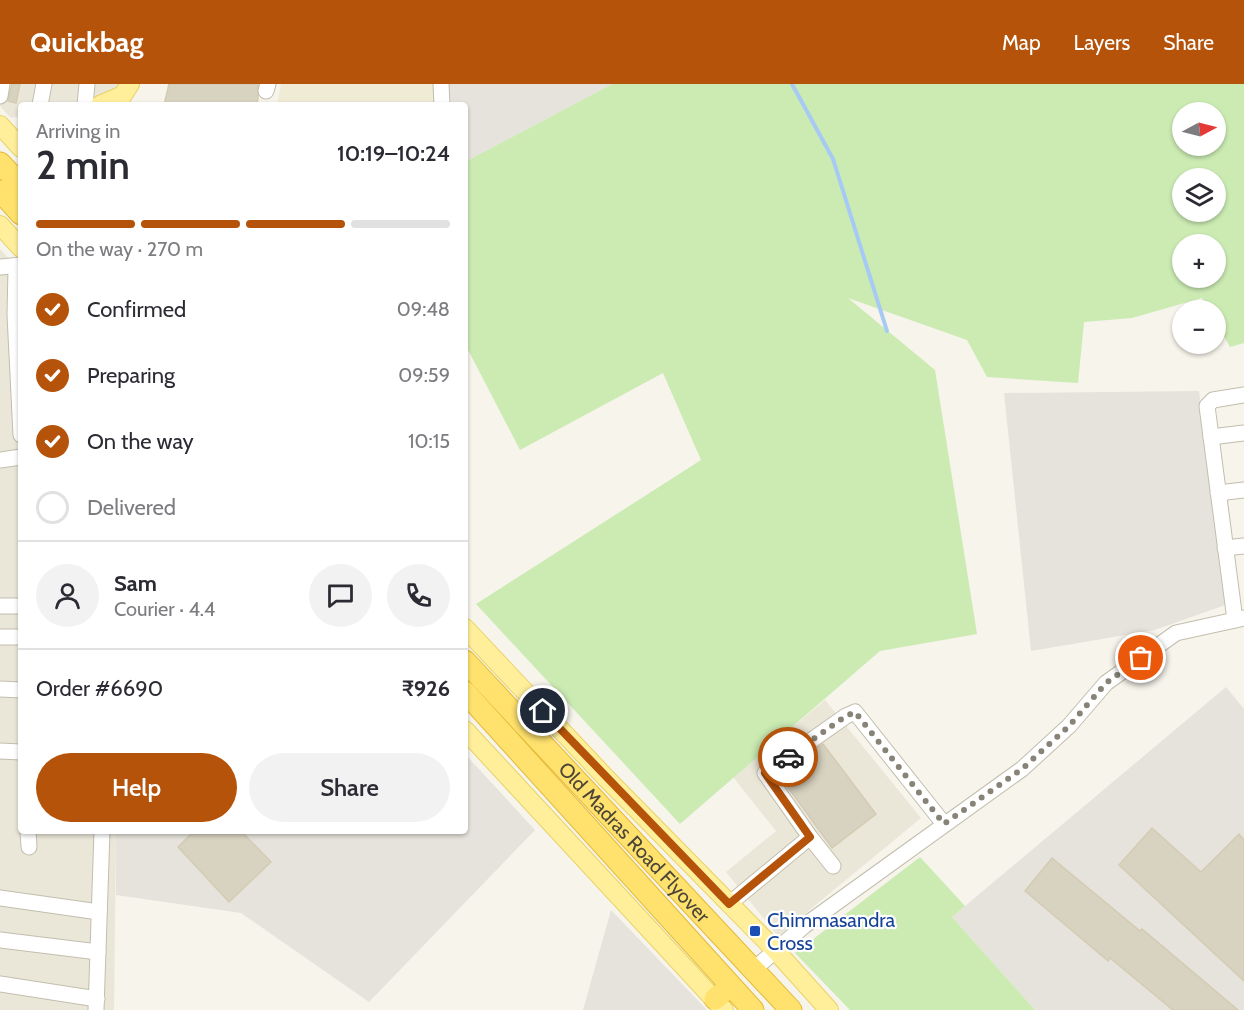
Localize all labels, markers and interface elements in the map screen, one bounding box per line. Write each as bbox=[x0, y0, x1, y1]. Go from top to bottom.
text: Quickbag bbox=[30, 25, 144, 59]
text: Map bbox=[1002, 30, 1041, 55]
text: Layers bbox=[1074, 30, 1130, 55]
text: Share bbox=[1163, 30, 1214, 55]
north arrow bbox=[1172, 102, 1226, 156]
map controls bbox=[1172, 102, 1226, 354]
text: Arriving in bbox=[36, 119, 120, 143]
text: 10:19–10:24 bbox=[337, 140, 450, 167]
text: 2 min bbox=[36, 141, 130, 189]
button: layers bbox=[1172, 168, 1226, 222]
button: + bbox=[1172, 234, 1226, 288]
text: On the way · 270 m bbox=[36, 237, 203, 261]
icon: check bbox=[36, 293, 69, 326]
text: Confirmed bbox=[87, 296, 186, 323]
text: 09:48 bbox=[397, 297, 450, 321]
button: − bbox=[1172, 300, 1226, 354]
icon: check bbox=[36, 359, 69, 392]
text: Preparing bbox=[87, 362, 175, 389]
text: 09:59 bbox=[398, 363, 450, 387]
icon: check bbox=[36, 425, 69, 458]
text: On the way bbox=[87, 428, 194, 455]
text: 10:15 bbox=[408, 429, 450, 453]
text: Delivered bbox=[87, 494, 176, 521]
button: person bbox=[36, 564, 99, 627]
button: chat bbox=[309, 564, 372, 627]
button: phone bbox=[387, 564, 450, 627]
text: Sam bbox=[114, 570, 157, 597]
text: Courier · 4.4 bbox=[114, 597, 215, 621]
pin bbox=[1115, 632, 1166, 683]
icon: bag bbox=[1124, 641, 1157, 674]
text: Order #6690 bbox=[36, 675, 163, 702]
text: ₹926 bbox=[402, 675, 450, 702]
pin bbox=[517, 685, 568, 736]
icon: home bbox=[526, 694, 559, 727]
courier bbox=[758, 727, 818, 787]
icon: car bbox=[772, 741, 805, 774]
button: Help bbox=[36, 753, 237, 822]
button: Share bbox=[249, 753, 450, 822]
street label: Old Madras Road Flyover bbox=[554, 757, 715, 928]
place label: Chimmasandra Cross bbox=[767, 908, 895, 955]
marker: Chimmasandra Cross bbox=[748, 924, 762, 938]

